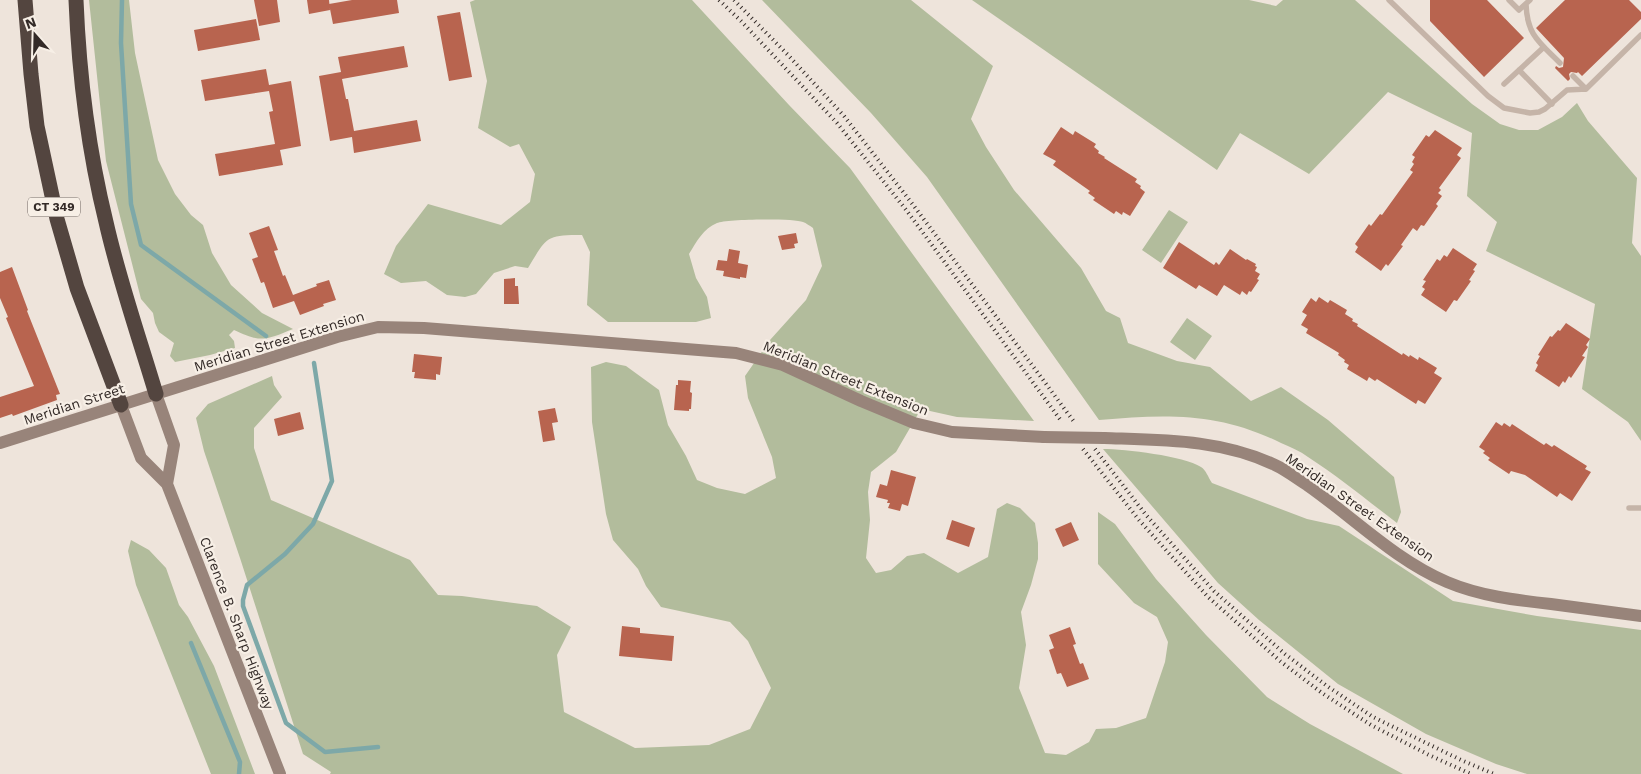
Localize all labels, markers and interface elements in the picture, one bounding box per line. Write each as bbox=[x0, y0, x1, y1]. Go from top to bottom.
north arrow bbox=[10, 10, 60, 60]
text: N bbox=[23, 13, 38, 32]
road number: CT 349 bbox=[28, 198, 80, 216]
street label: Meridian Street Extension bbox=[192, 307, 366, 375]
street label: Meridian Street Extension bbox=[761, 337, 931, 419]
street label: Meridian Street bbox=[21, 380, 127, 428]
street label: Meridian Street Extension bbox=[1283, 450, 1437, 564]
street label: Clarence B. Sharp Highway bbox=[197, 534, 278, 712]

